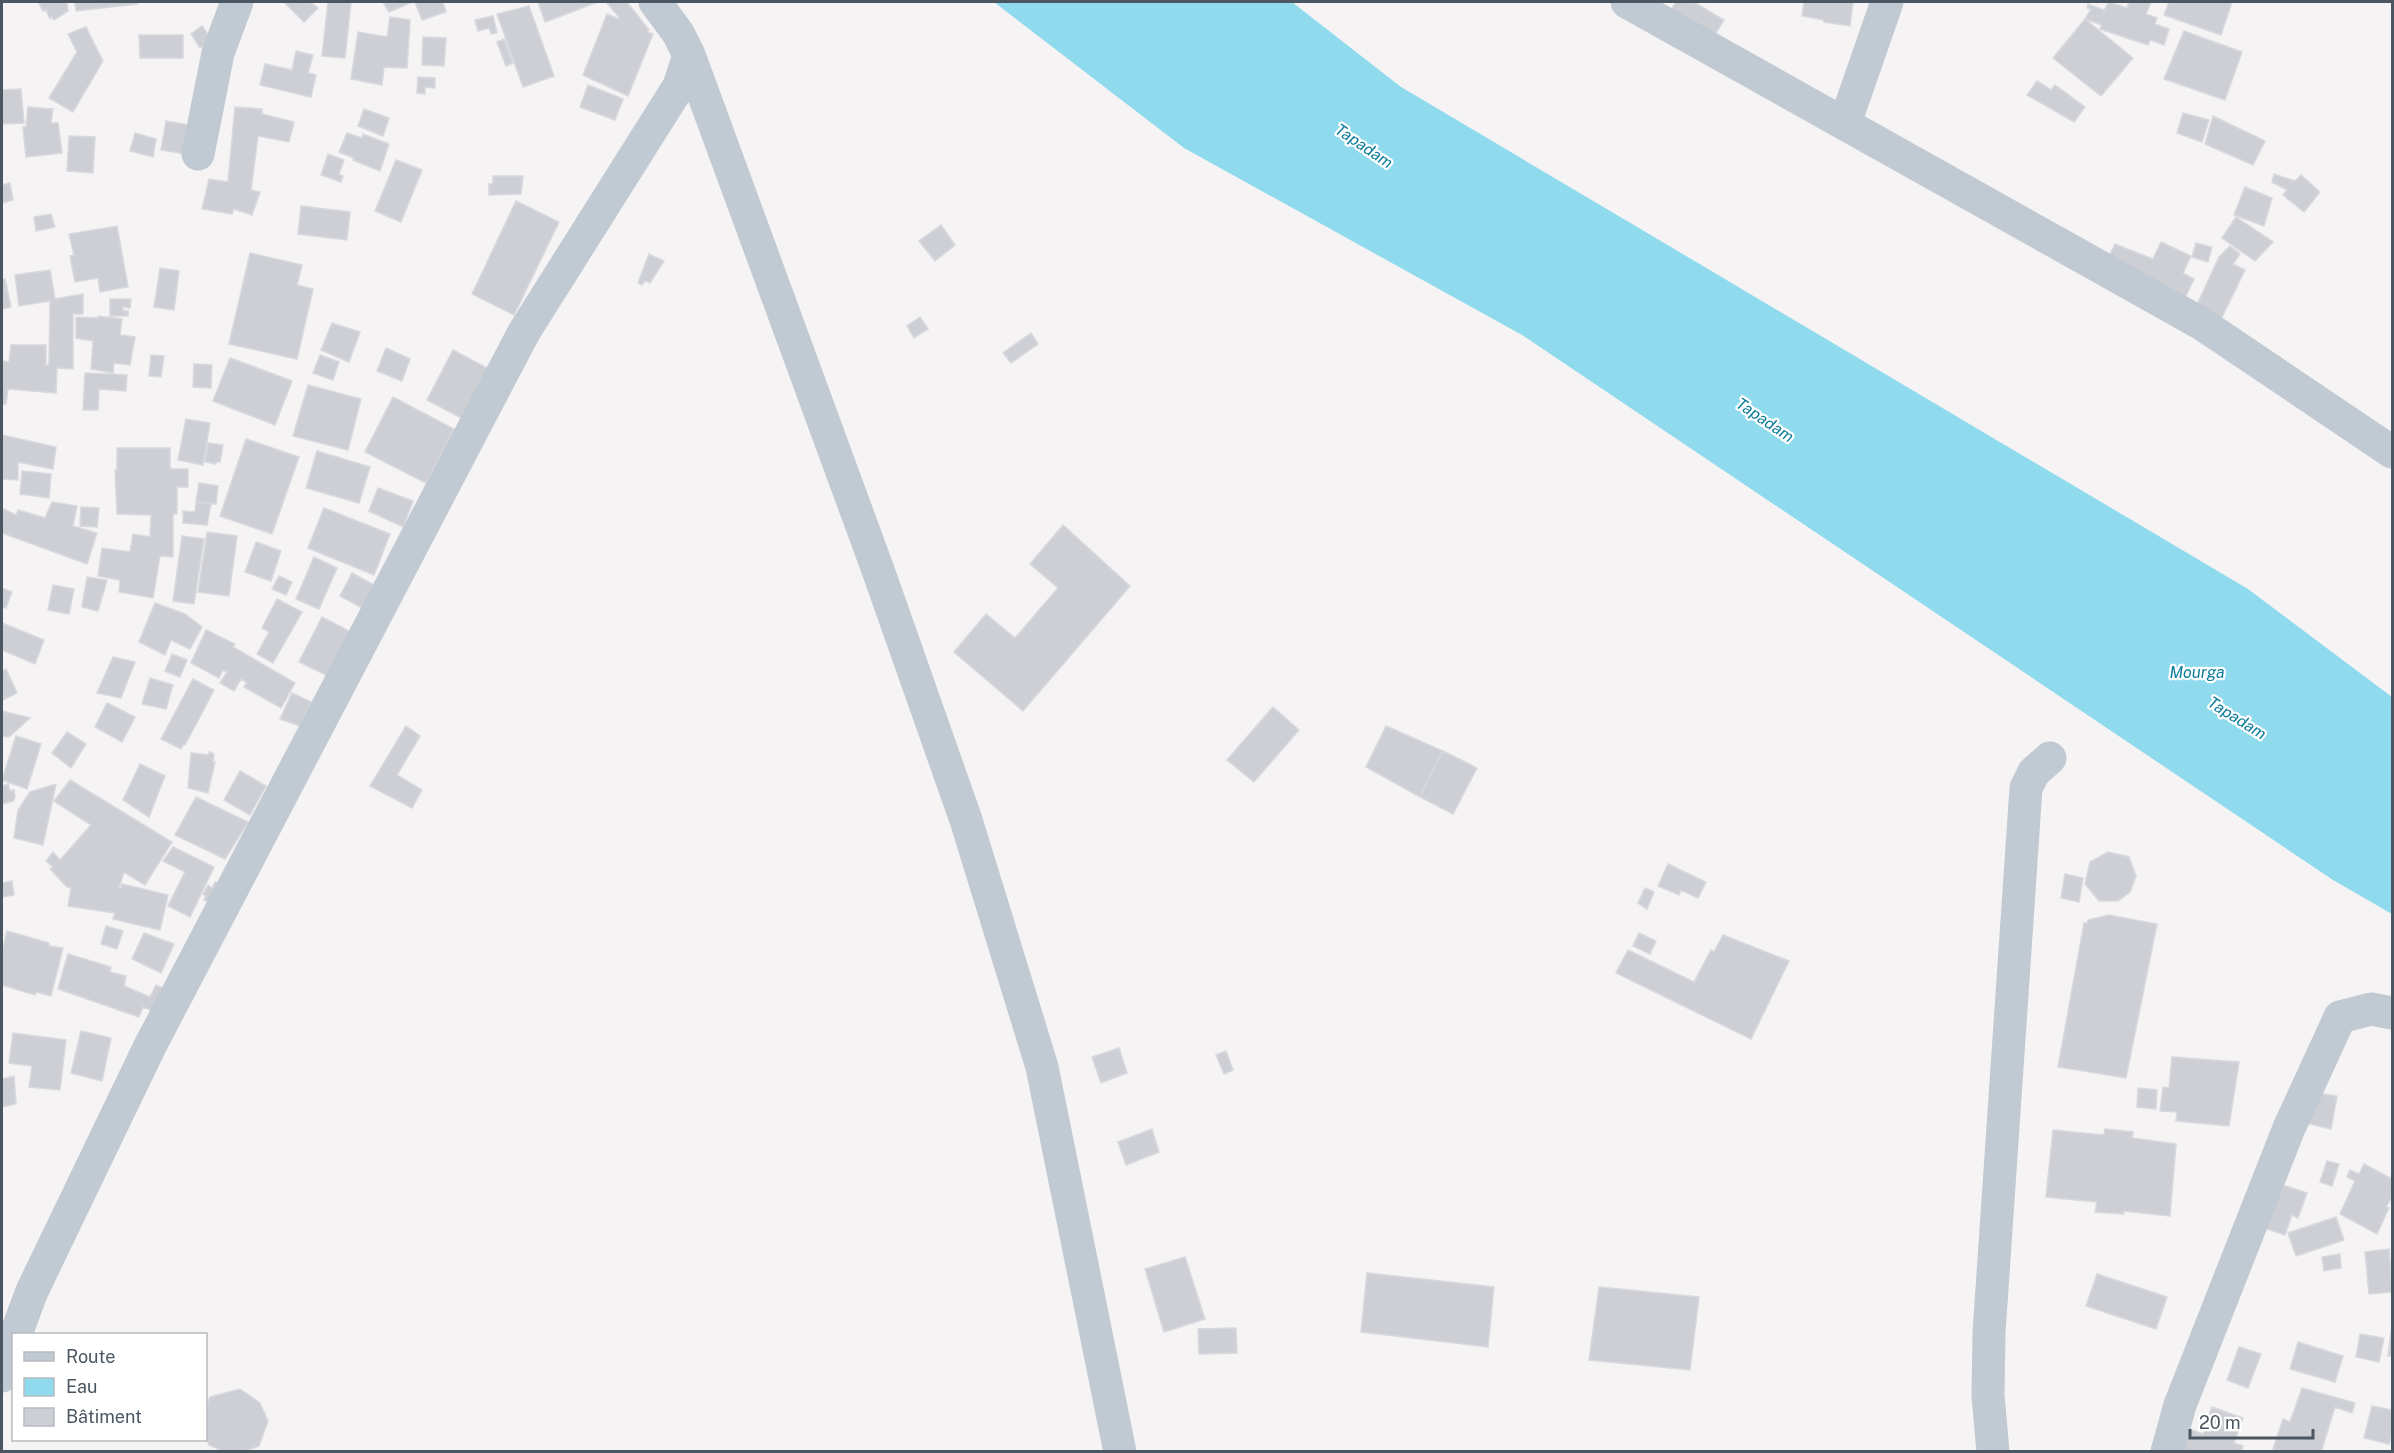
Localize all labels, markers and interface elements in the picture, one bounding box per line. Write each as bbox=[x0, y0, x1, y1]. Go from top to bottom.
water label: Tapadam bbox=[1332, 120, 1396, 172]
water label: Tapadam bbox=[1733, 394, 1797, 446]
water label: Mourga bbox=[2170, 663, 2224, 682]
water label: Tapadam bbox=[2204, 693, 2270, 743]
legend bbox=[12, 1333, 207, 1441]
text: Route bbox=[66, 1346, 115, 1367]
text: Eau bbox=[66, 1376, 97, 1397]
scale bar bbox=[2190, 1402, 2313, 1440]
text: Bâtiment bbox=[66, 1406, 142, 1427]
text: 20 m bbox=[2199, 1412, 2241, 1433]

